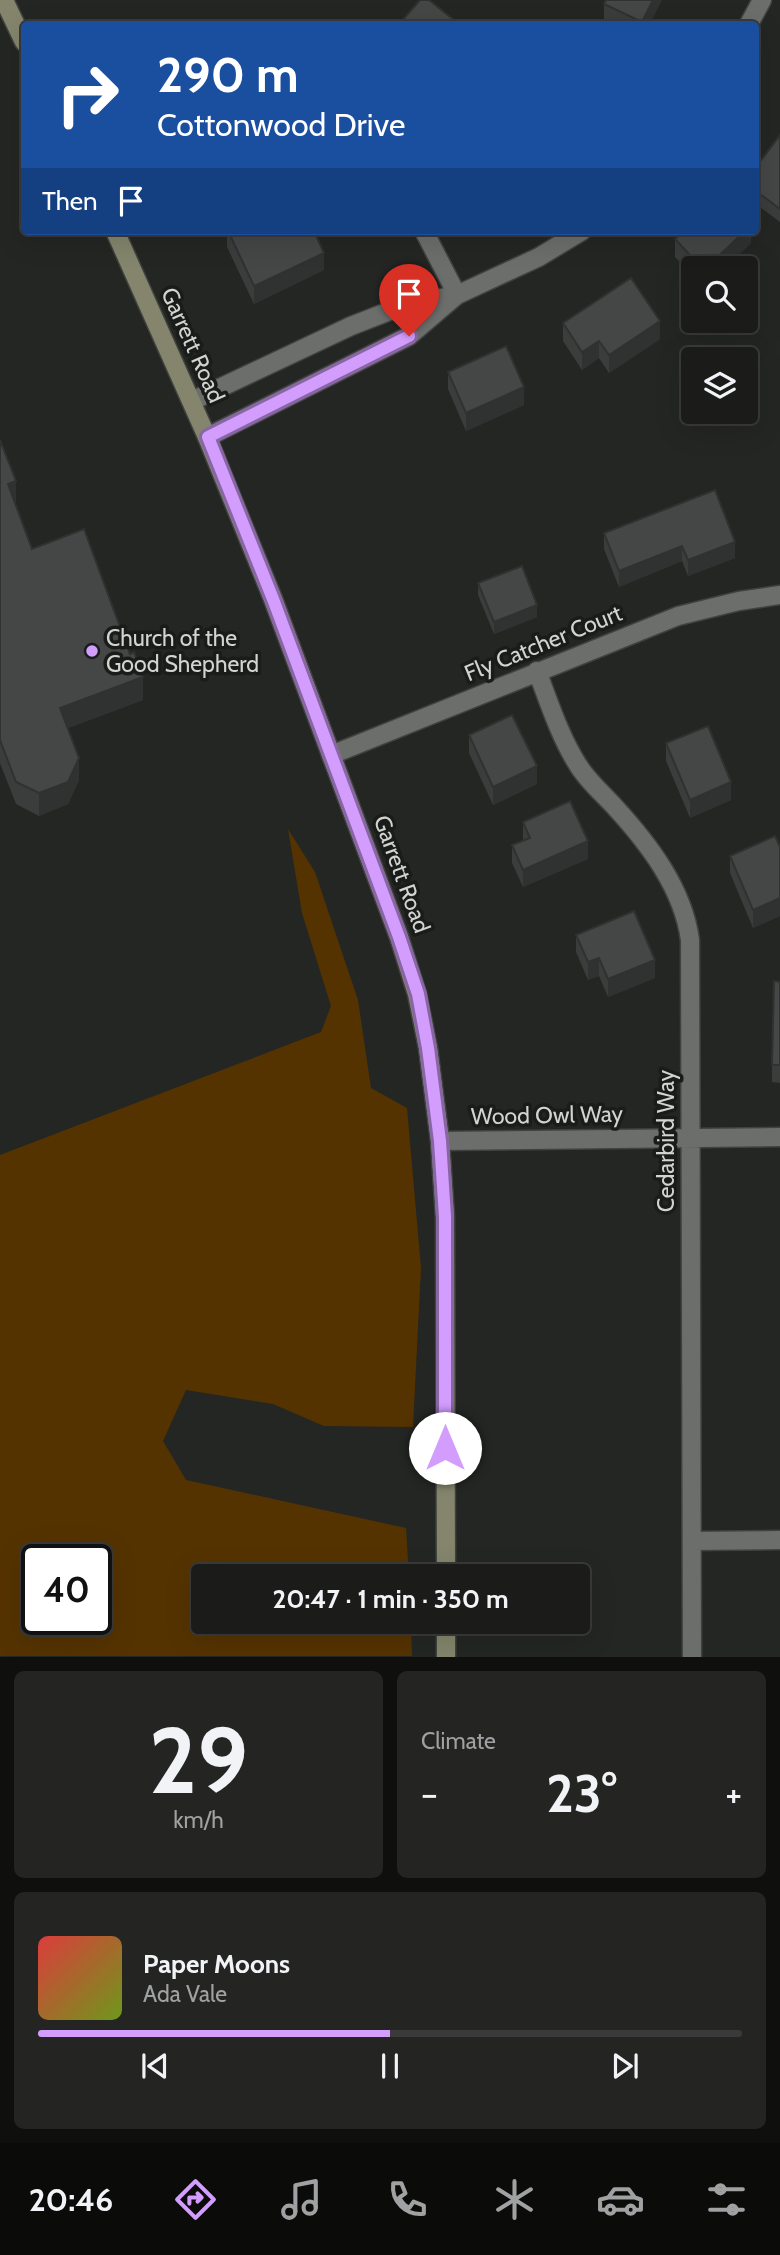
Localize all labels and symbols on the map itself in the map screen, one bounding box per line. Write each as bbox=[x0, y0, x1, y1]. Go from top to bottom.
pin bbox=[379, 264, 439, 336]
street label: Garrett Road bbox=[155, 283, 231, 407]
street label: Fly Catcher Court bbox=[460, 599, 626, 687]
place label: Church of the Good Shepherd bbox=[106, 624, 259, 678]
marker: Church of the Good Shepherd bbox=[84, 643, 100, 659]
street label: Garrett Road bbox=[368, 811, 436, 937]
street label: Cedarbird Way bbox=[652, 1069, 680, 1212]
street label: Wood Owl Way bbox=[471, 1100, 624, 1130]
position arrow bbox=[408, 1411, 482, 1485]
speed limit sign: 40 bbox=[21, 1544, 112, 1635]

